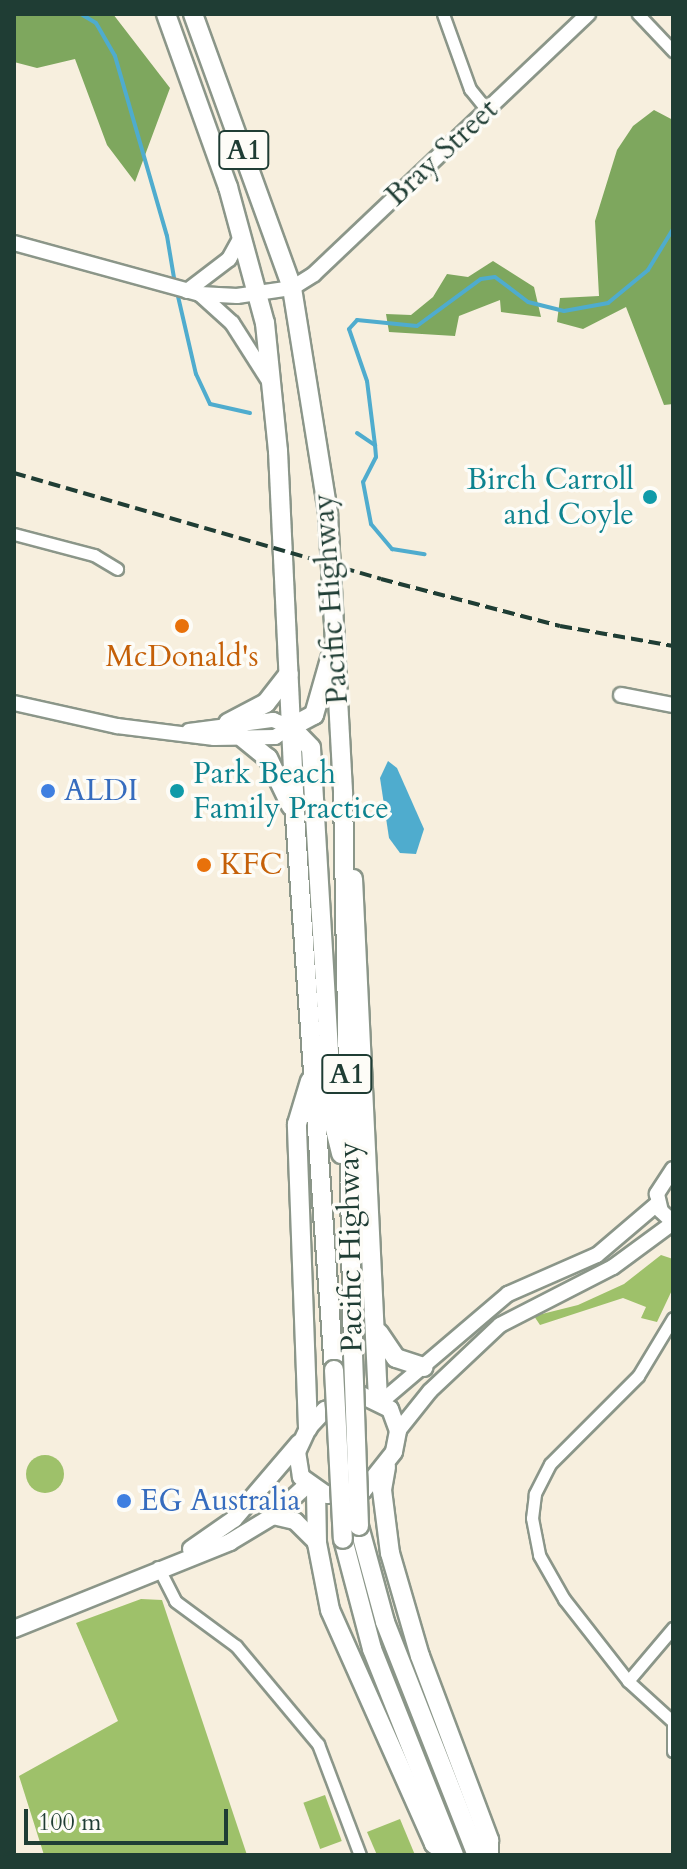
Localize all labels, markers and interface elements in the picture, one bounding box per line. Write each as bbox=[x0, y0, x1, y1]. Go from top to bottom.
street label: Bray Street bbox=[378, 92, 506, 214]
road number: A1 bbox=[218, 126, 270, 174]
place label: Birch Carroll and Coyle bbox=[467, 462, 634, 532]
marker: Birch Carroll and Coyle bbox=[641, 488, 659, 506]
street label: Pacific Highway bbox=[306, 492, 356, 706]
marker: McDonald's bbox=[173, 617, 191, 635]
place label: McDonald's bbox=[106, 639, 258, 675]
place label: Park Beach Family Practice bbox=[193, 756, 389, 826]
place label: ALDI bbox=[64, 773, 138, 809]
marker: ALDI bbox=[39, 782, 57, 800]
marker: Park Beach Family Practice bbox=[168, 782, 186, 800]
place label: KFC bbox=[220, 847, 282, 883]
marker: KFC bbox=[195, 856, 213, 874]
road number: A1 bbox=[321, 1050, 373, 1098]
street label: Pacific Highway bbox=[331, 1141, 371, 1353]
place label: EG Australia bbox=[140, 1483, 301, 1519]
marker: EG Australia bbox=[115, 1492, 133, 1510]
scale bar bbox=[28, 1793, 232, 1843]
text: 100 m bbox=[38, 1806, 102, 1839]

